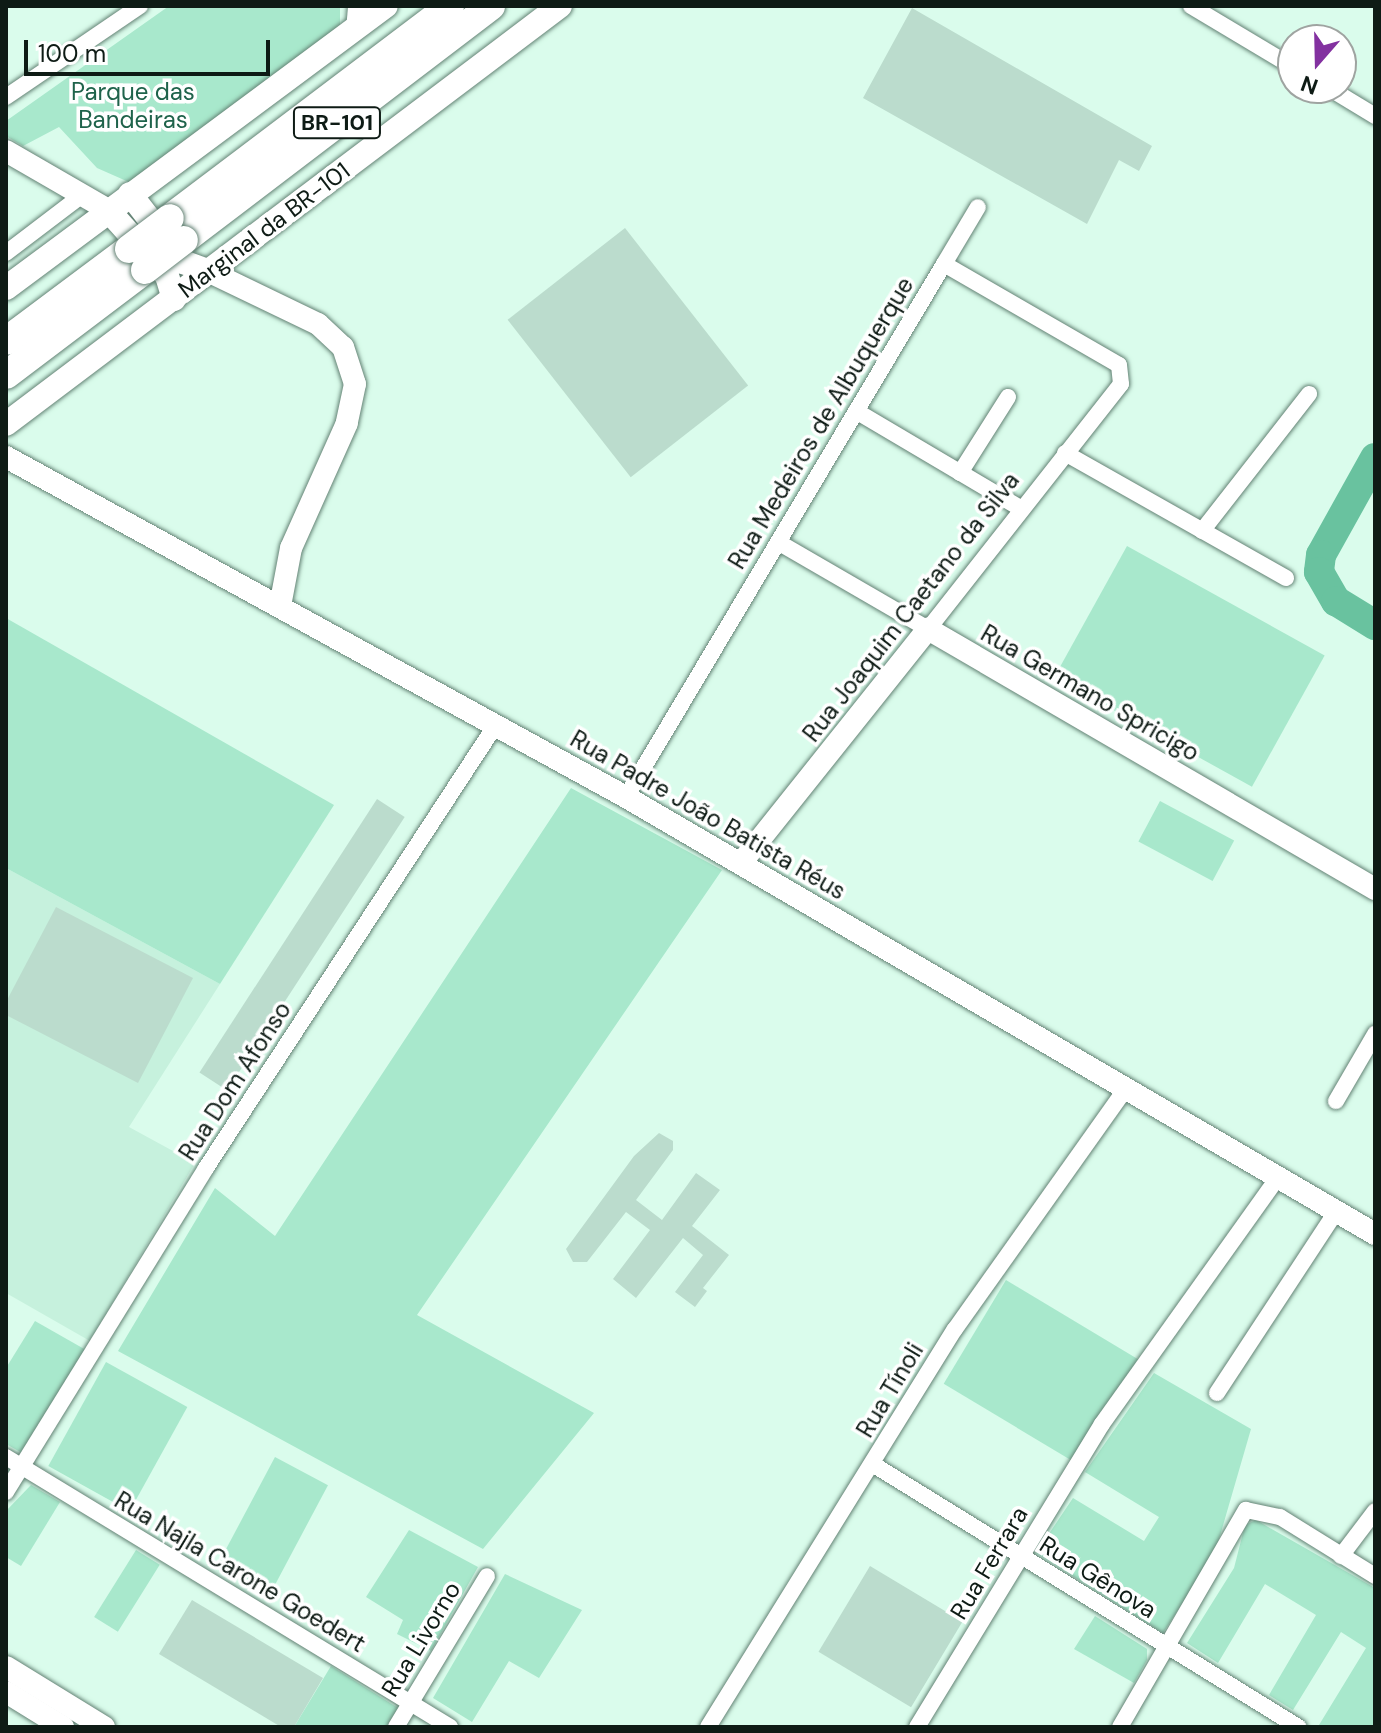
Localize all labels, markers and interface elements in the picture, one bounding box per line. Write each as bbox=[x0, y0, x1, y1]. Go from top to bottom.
scale bar bbox=[28, 24, 274, 74]
north arrow bbox=[1277, 24, 1357, 104]
text: 100 m bbox=[38, 38, 106, 69]
text: N bbox=[1297, 69, 1322, 102]
park label: Parque das Bandeiras bbox=[71, 78, 195, 134]
road number: BR-101 bbox=[291, 105, 383, 141]
street label: Marginal da BR-101 bbox=[173, 156, 355, 304]
street label: Rua Medeiros de Albuquerque bbox=[722, 272, 920, 574]
street label: Rua Joaquim Caetano da Silva bbox=[797, 467, 1025, 747]
street label: Rua Germano Spricigo bbox=[976, 619, 1204, 767]
street label: Rua Padre João Batista Réus bbox=[565, 724, 851, 906]
street label: Rua Dom Afonso bbox=[173, 996, 297, 1166]
street label: Rua Tínoli bbox=[851, 1337, 929, 1443]
street label: Rua Najla Carone Goedert bbox=[109, 1486, 371, 1658]
street label: Rua Ferrara bbox=[944, 1502, 1034, 1624]
street label: Rua Gênova bbox=[1034, 1530, 1162, 1624]
street label: Rua Livorno bbox=[375, 1576, 467, 1702]

